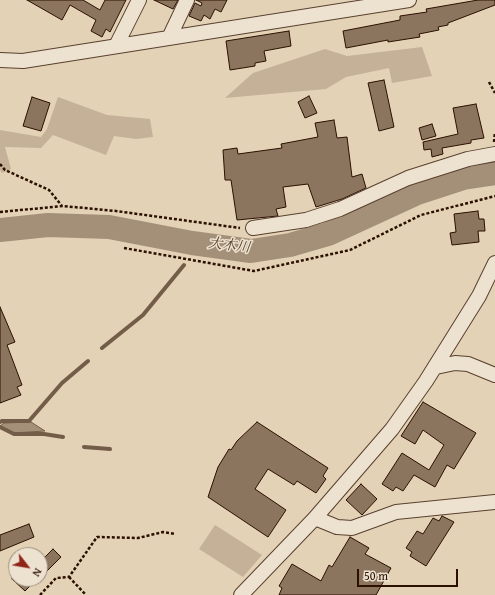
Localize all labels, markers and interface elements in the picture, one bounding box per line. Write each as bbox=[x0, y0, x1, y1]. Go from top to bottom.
water label: 大木川 bbox=[207, 235, 251, 257]
north arrow bbox=[8, 547, 48, 587]
scale bar bbox=[359, 561, 460, 587]
text: N bbox=[29, 565, 46, 580]
text: 50 m bbox=[364, 567, 388, 584]

